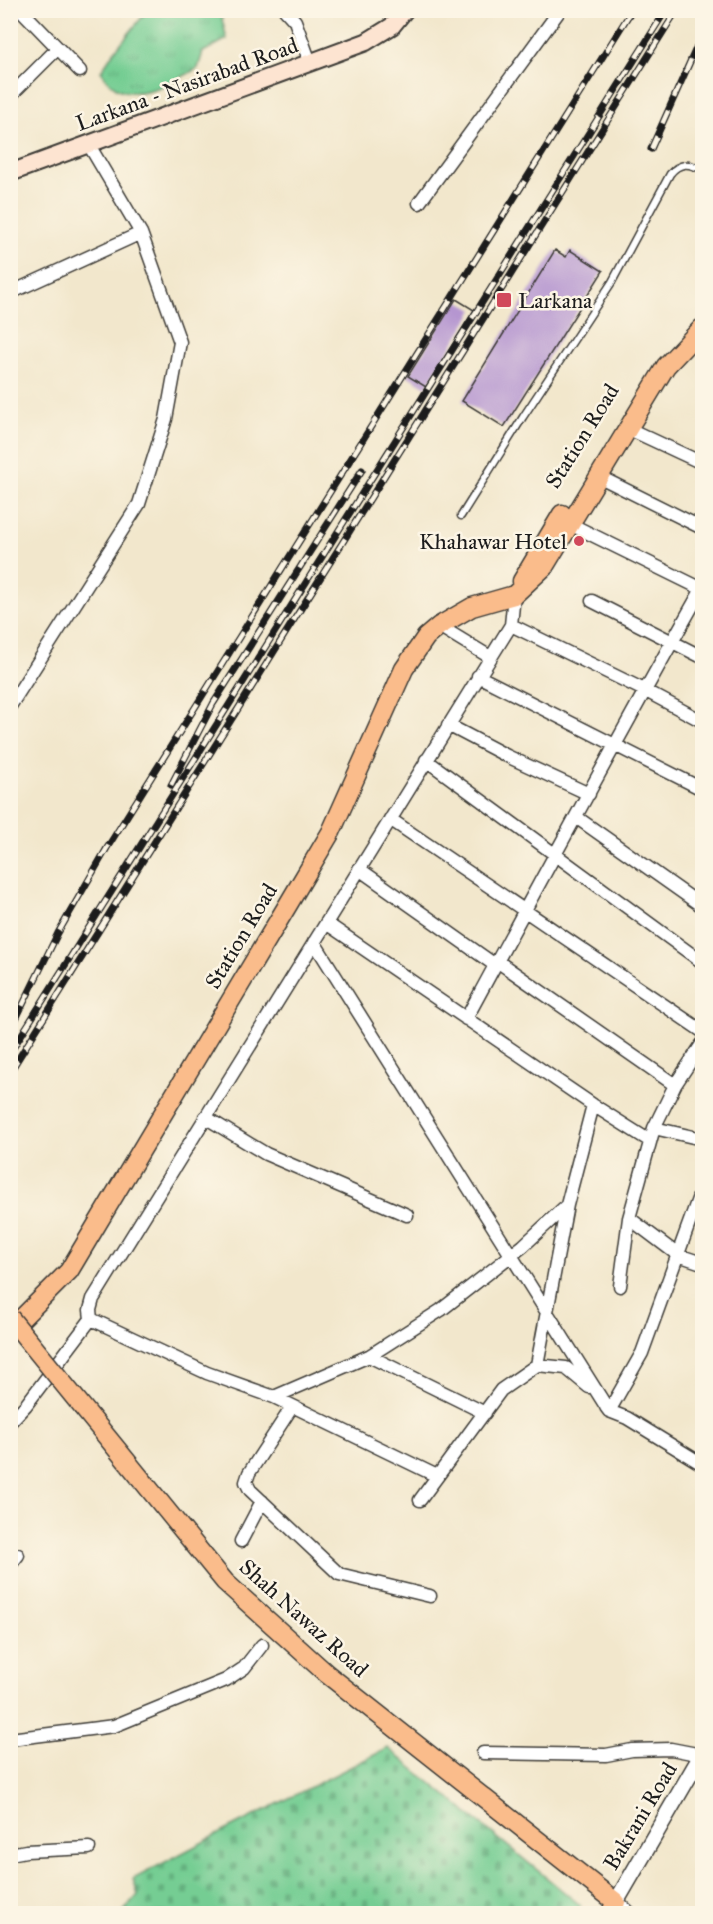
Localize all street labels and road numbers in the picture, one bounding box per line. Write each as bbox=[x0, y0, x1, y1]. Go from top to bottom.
street label: Larkana - Nasirabad Road bbox=[72, 31, 302, 137]
street label: Station Road bbox=[539, 379, 625, 493]
street label: Station Road bbox=[199, 878, 283, 994]
street label: Shah Nawaz Road bbox=[234, 1553, 374, 1683]
street label: Bakrani Road bbox=[597, 1757, 683, 1875]

